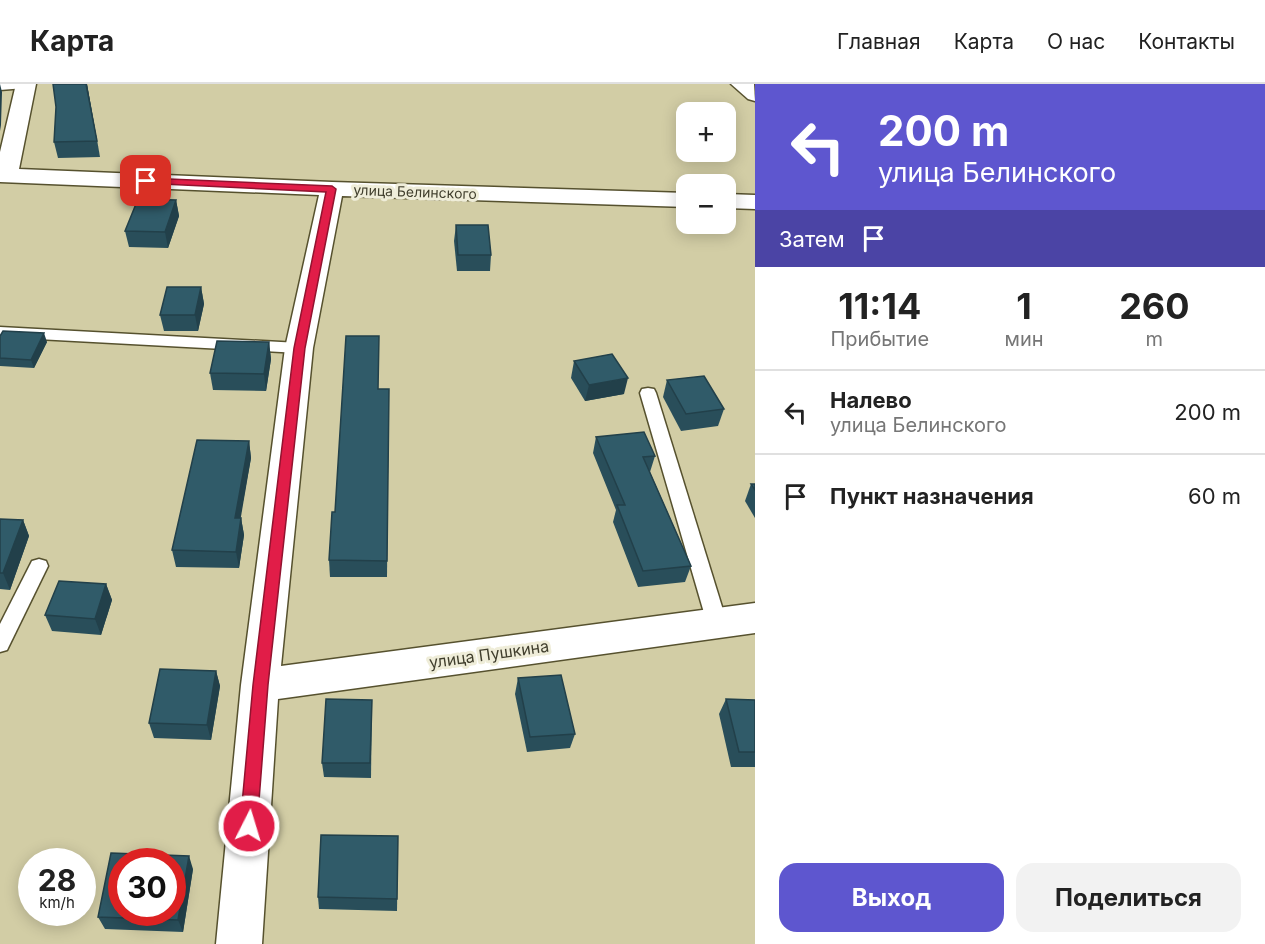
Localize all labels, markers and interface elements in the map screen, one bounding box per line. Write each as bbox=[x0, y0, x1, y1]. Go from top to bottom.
text: Карта bbox=[30, 24, 114, 58]
text: Главная bbox=[837, 29, 921, 54]
text: Карта bbox=[954, 29, 1014, 54]
text: О нас bbox=[1047, 29, 1105, 54]
text: Контакты bbox=[1138, 29, 1235, 54]
map controls bbox=[676, 102, 736, 234]
button: + bbox=[676, 102, 736, 162]
text: 200 m bbox=[878, 105, 1009, 156]
icon: left bbox=[779, 108, 857, 186]
pin bbox=[120, 155, 171, 206]
text: улица Белинского bbox=[878, 156, 1116, 189]
icon: arrive bbox=[129, 164, 162, 197]
button: − bbox=[676, 174, 736, 234]
street label: улица Белинского bbox=[353, 181, 477, 202]
icon: arrive bbox=[857, 222, 890, 255]
text: Затем bbox=[779, 226, 845, 252]
text: 11:14 bbox=[838, 284, 921, 328]
text: 1 bbox=[1016, 284, 1032, 328]
text: 260 bbox=[1119, 284, 1189, 328]
text: Прибытие bbox=[830, 327, 929, 351]
text: мин bbox=[1005, 327, 1044, 351]
text: m bbox=[1146, 327, 1163, 351]
text: Налево bbox=[830, 387, 912, 413]
icon: left bbox=[779, 396, 812, 429]
text: 200 m bbox=[1174, 399, 1241, 425]
text: улица Белинского bbox=[830, 413, 1006, 437]
icon: arrive bbox=[779, 480, 812, 513]
text: Пункт назначения bbox=[830, 483, 1034, 509]
text: 60 m bbox=[1188, 483, 1241, 509]
street label: улица Пушкина bbox=[428, 636, 550, 672]
position arrow bbox=[217, 794, 281, 858]
speed limit sign: 30 bbox=[108, 848, 186, 926]
text: 28 bbox=[38, 862, 76, 898]
button: Выход bbox=[779, 863, 1004, 932]
button: Поделиться bbox=[1016, 863, 1241, 932]
text: km/h bbox=[39, 893, 75, 912]

